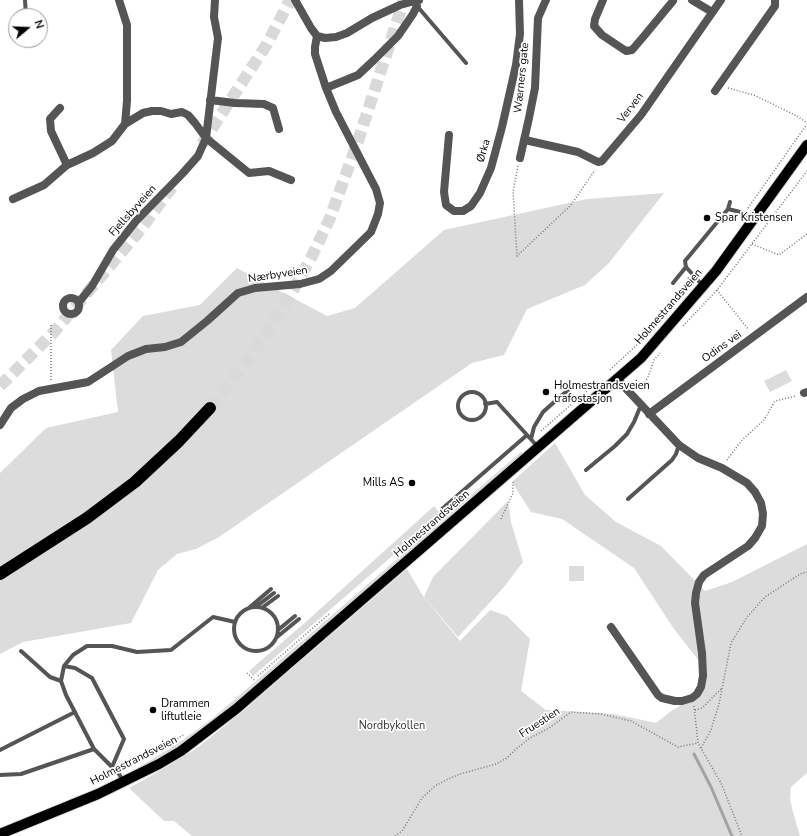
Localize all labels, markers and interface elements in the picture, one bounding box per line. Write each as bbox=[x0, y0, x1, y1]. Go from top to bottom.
north arrow bbox=[8, 8, 48, 48]
text: N bbox=[30, 18, 47, 31]
street label: Wærners gate bbox=[512, 42, 532, 114]
street label: Verven bbox=[615, 90, 647, 126]
street label: Ørka bbox=[474, 138, 494, 164]
street label: Fjellsbyveien bbox=[107, 183, 159, 239]
place label: Spar Kristensen bbox=[715, 211, 793, 225]
marker: Spar Kristensen bbox=[702, 213, 712, 223]
street label: Nærbyveien bbox=[247, 264, 309, 286]
street label: Holmestrandsveien bbox=[633, 267, 705, 347]
street label: Odins vei bbox=[700, 328, 744, 366]
place label: Holmestrandsveien trafostasjon bbox=[554, 379, 650, 405]
marker: Holmestrandsveien trafostasjon bbox=[541, 387, 551, 397]
place label: Mills AS bbox=[363, 476, 404, 490]
marker: Mills AS bbox=[407, 478, 417, 488]
street label: Holmestrandsveien bbox=[392, 488, 472, 560]
place label: Drammen liftutleie bbox=[161, 697, 210, 723]
marker: Drammen liftutleie bbox=[148, 705, 158, 715]
street label: Fruestien bbox=[517, 705, 563, 741]
park label: Nordbykollen bbox=[359, 719, 425, 733]
street label: Holmestrandsveien bbox=[88, 733, 180, 789]

